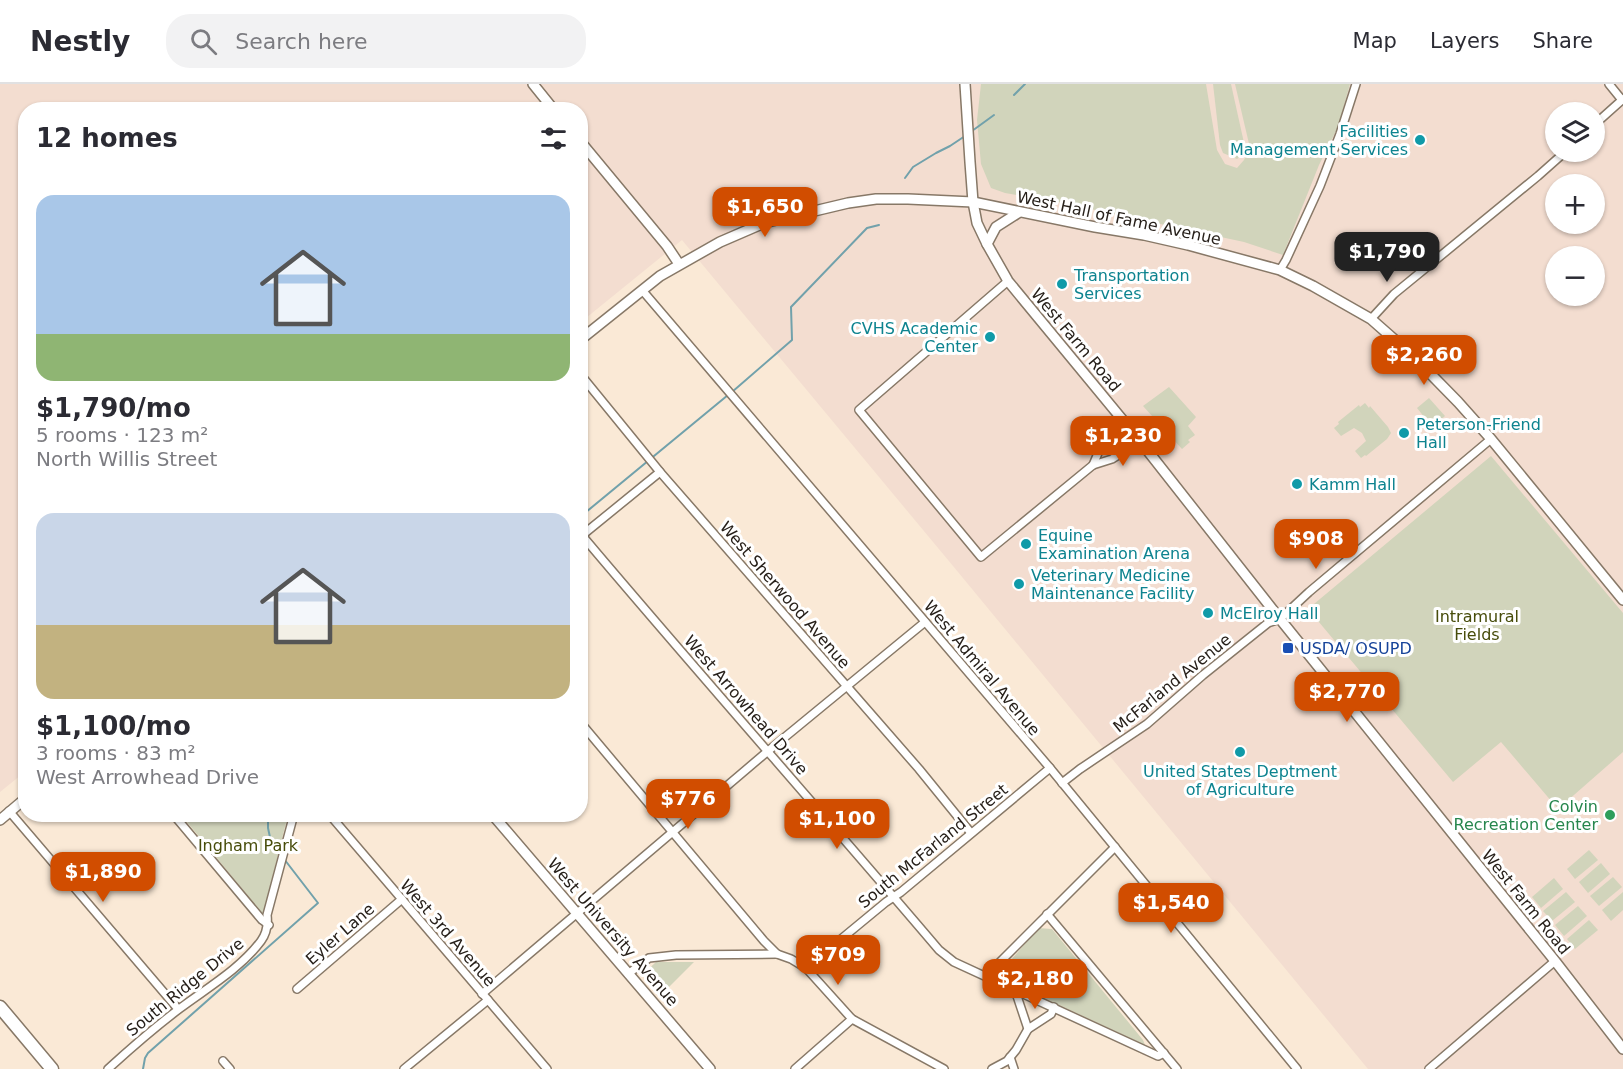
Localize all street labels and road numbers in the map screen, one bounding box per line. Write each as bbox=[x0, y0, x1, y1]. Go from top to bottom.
street label: West Hall of Fame Avenue bbox=[1015, 187, 1223, 249]
street label: West Farm Road bbox=[1027, 284, 1125, 396]
street label: West Sherwood Avenue bbox=[716, 518, 854, 672]
street label: West Admiral Avenue bbox=[920, 597, 1044, 739]
street label: McFarland Avenue bbox=[1109, 630, 1235, 736]
street label: West Arrowhead Drive bbox=[680, 631, 812, 779]
street label: South McFarland Street bbox=[855, 780, 1011, 912]
street label: West Farm Road bbox=[1478, 846, 1574, 958]
street label: West University Avenue bbox=[544, 854, 682, 1010]
street label: West 3rd Avenue bbox=[396, 876, 500, 990]
street label: Eyler Lane bbox=[302, 899, 378, 969]
street label: South Ridge Drive bbox=[123, 934, 247, 1040]

